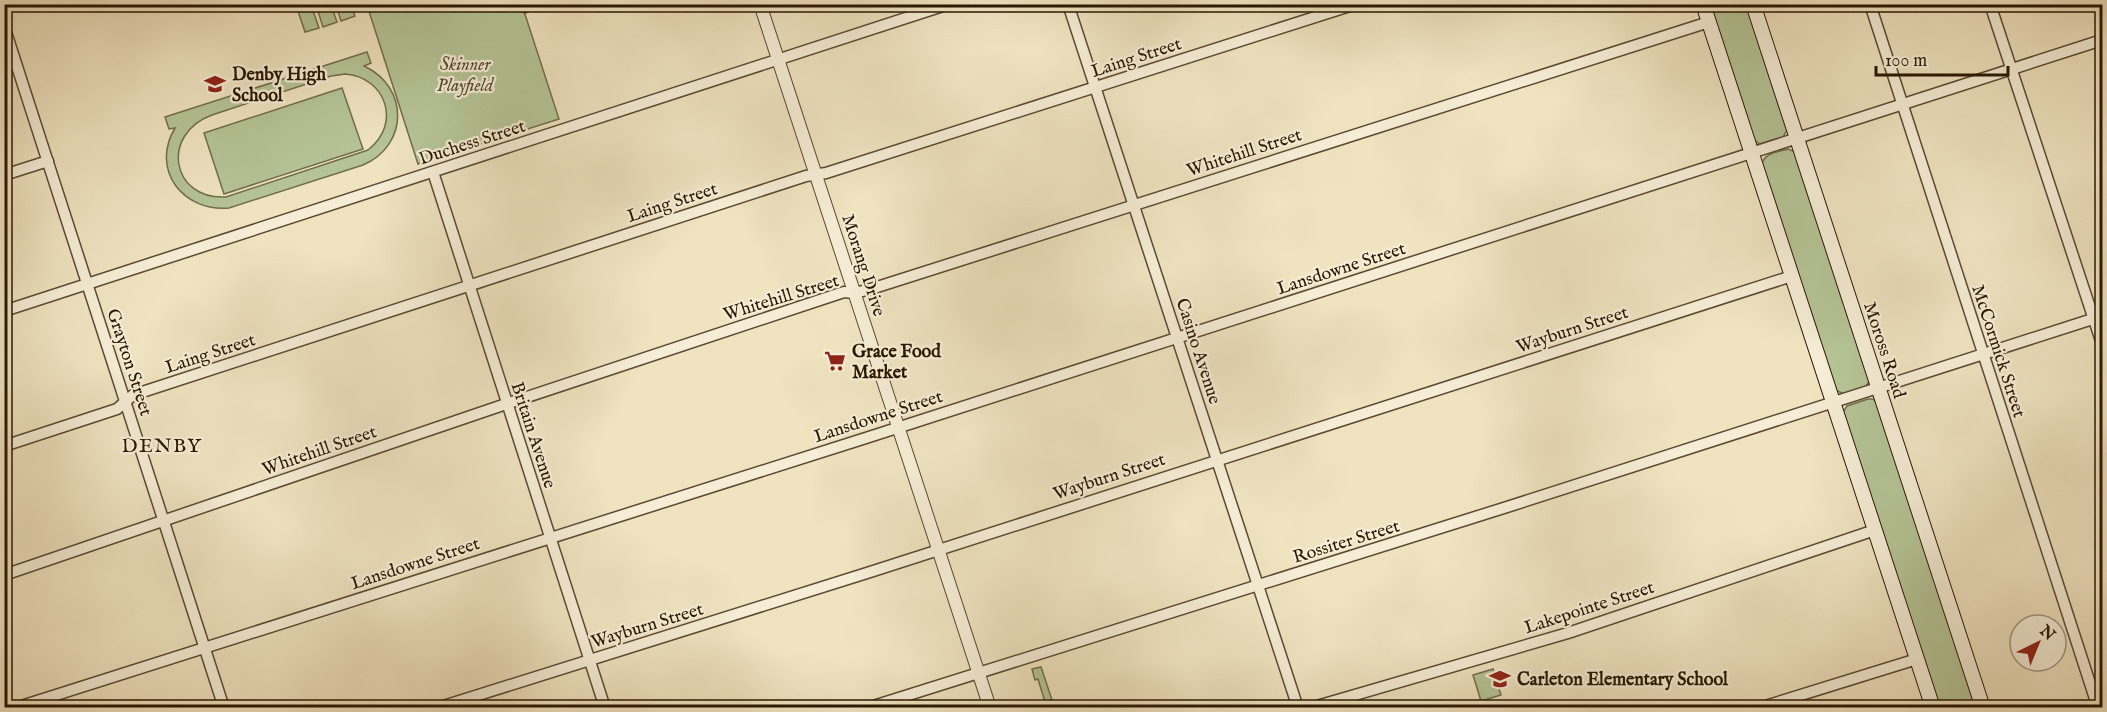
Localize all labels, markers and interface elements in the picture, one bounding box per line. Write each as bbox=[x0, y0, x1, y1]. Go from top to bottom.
street label: Laing Street bbox=[1088, 33, 1184, 84]
scale bar bbox=[1876, 39, 2008, 77]
text: 100 m bbox=[1885, 50, 1927, 73]
park label: Skinner Playfield bbox=[437, 54, 495, 98]
place label: Denby High School bbox=[232, 64, 327, 108]
school or university icon: Denby High School bbox=[203, 72, 227, 96]
street label: Duchess Street bbox=[416, 115, 529, 171]
street label: Whitehill Street bbox=[1184, 124, 1305, 183]
street label: Laing Street bbox=[624, 178, 720, 229]
street label: Morang Drive bbox=[835, 212, 890, 319]
street label: Lansdowne Street bbox=[1274, 238, 1409, 301]
street label: Whitehill Street bbox=[721, 270, 842, 327]
street label: McCormick Street bbox=[1965, 282, 2030, 421]
street label: Casino Avenue bbox=[1170, 296, 1226, 407]
street label: Moross Road bbox=[1857, 299, 1910, 402]
street label: Wayburn Street bbox=[1514, 302, 1631, 359]
street label: Grayton Street bbox=[100, 306, 157, 419]
street label: Laing Street bbox=[162, 329, 258, 380]
place label: Grace Food Market bbox=[852, 341, 941, 385]
supermarket icon: Grace Food Market bbox=[823, 349, 847, 373]
street label: Britain Avenue bbox=[505, 379, 561, 492]
street label: Lansdowne Street bbox=[811, 386, 946, 449]
street label: Whitehill Street bbox=[259, 421, 380, 482]
district label: DENBY bbox=[122, 434, 202, 459]
street label: Wayburn Street bbox=[1051, 449, 1168, 506]
street label: Rossiter Street bbox=[1290, 515, 1403, 570]
street label: Lansdowne Street bbox=[348, 533, 483, 596]
street label: Lakepointe Street bbox=[1522, 577, 1657, 640]
street label: Wayburn Street bbox=[589, 598, 706, 654]
north arrow bbox=[2008, 613, 2068, 673]
text: N bbox=[2034, 621, 2059, 646]
school or university icon: Carleton Elementary School bbox=[1488, 667, 1512, 691]
place label: Carleton Elementary School bbox=[1517, 669, 1729, 692]

